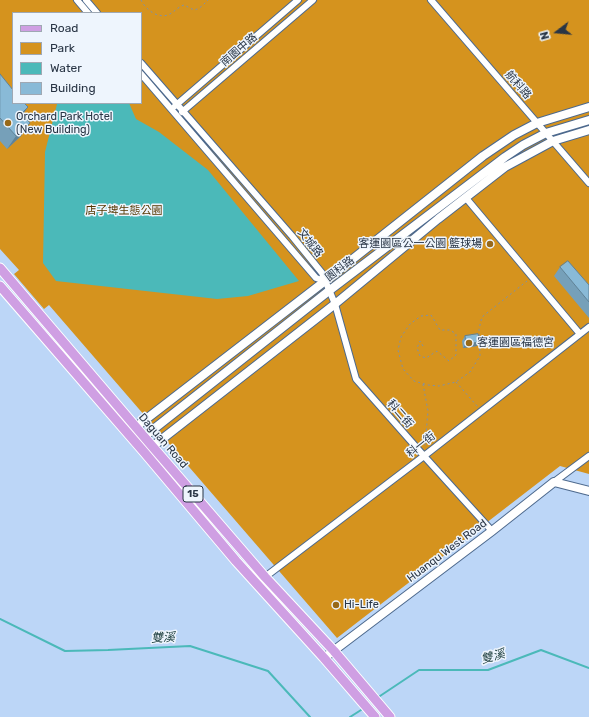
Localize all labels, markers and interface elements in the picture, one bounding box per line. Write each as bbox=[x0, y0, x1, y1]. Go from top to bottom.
legend bbox=[12, 12, 142, 104]
north arrow bbox=[537, 12, 577, 52]
text: Road bbox=[50, 21, 78, 35]
text: N bbox=[538, 30, 552, 41]
street label: 南園中路 bbox=[218, 31, 260, 69]
text: Park bbox=[50, 41, 75, 55]
text: Water bbox=[50, 61, 82, 75]
street label: 航科路 bbox=[502, 68, 534, 102]
text: Building bbox=[50, 81, 96, 95]
place label: Orchard Park Hotel (New Building) bbox=[16, 110, 112, 136]
marker: Orchard Park Hotel (New Building) bbox=[3, 118, 13, 128]
park label: 店子埤生態公園 bbox=[86, 204, 162, 218]
street label: 文城路 bbox=[294, 226, 326, 260]
place label: 客運園區公一公園 籃球場 bbox=[358, 237, 482, 251]
marker: 客運園區公一公園 籃球場 bbox=[485, 239, 495, 249]
street label: 園科路 bbox=[323, 254, 357, 284]
place label: 客運園區福德宮 bbox=[477, 336, 554, 350]
marker: 客運園區福德宮 bbox=[464, 338, 474, 348]
street label: 科二街 bbox=[384, 397, 416, 431]
street label: Daguan Road bbox=[136, 411, 190, 471]
street label: 科一街 bbox=[404, 430, 438, 460]
road number: 15 bbox=[183, 486, 203, 502]
street label: Huanqu West Road bbox=[404, 517, 490, 585]
place label: Hi-Life bbox=[344, 598, 379, 612]
marker: Hi-Life bbox=[331, 600, 341, 610]
water label: 雙溪 bbox=[151, 630, 175, 646]
water label: 雙溪 bbox=[480, 647, 506, 667]

